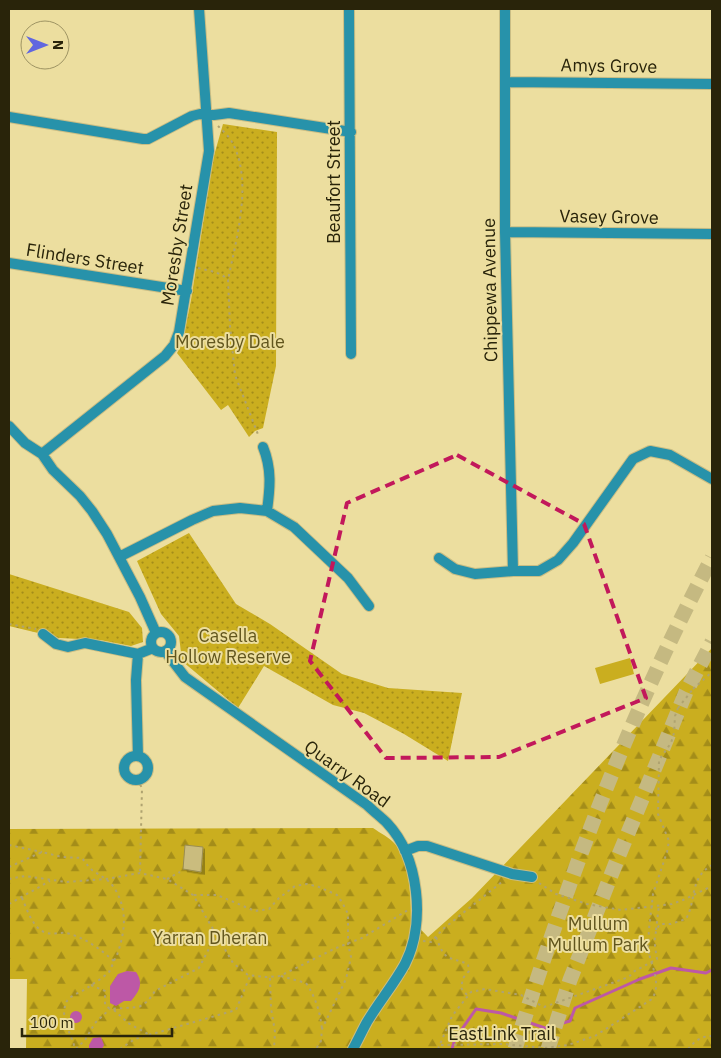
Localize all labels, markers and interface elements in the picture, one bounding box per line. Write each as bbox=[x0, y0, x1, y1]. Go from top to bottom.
north arrow bbox=[20, 20, 70, 70]
text: N bbox=[49, 40, 67, 50]
street label: Amys Grove bbox=[561, 53, 658, 78]
street label: Beaufort Street bbox=[322, 120, 345, 244]
street label: Moresby Street bbox=[156, 182, 197, 307]
street label: Vasey Grove bbox=[559, 204, 659, 229]
street label: Chippewa Avenue bbox=[477, 218, 502, 362]
street label: Flinders Street bbox=[25, 238, 146, 279]
park label: Moresby Dale bbox=[175, 330, 285, 353]
park label: Casella Hollow Reserve bbox=[165, 624, 291, 668]
street label: Quarry Road bbox=[300, 735, 395, 812]
park label: Mullum Mullum Park bbox=[547, 912, 649, 956]
park label: Yarran Dheran bbox=[152, 926, 268, 949]
scale bar bbox=[22, 1006, 172, 1038]
text: 100 m bbox=[30, 1013, 74, 1032]
street label: EastLink Trail bbox=[448, 1022, 556, 1045]

